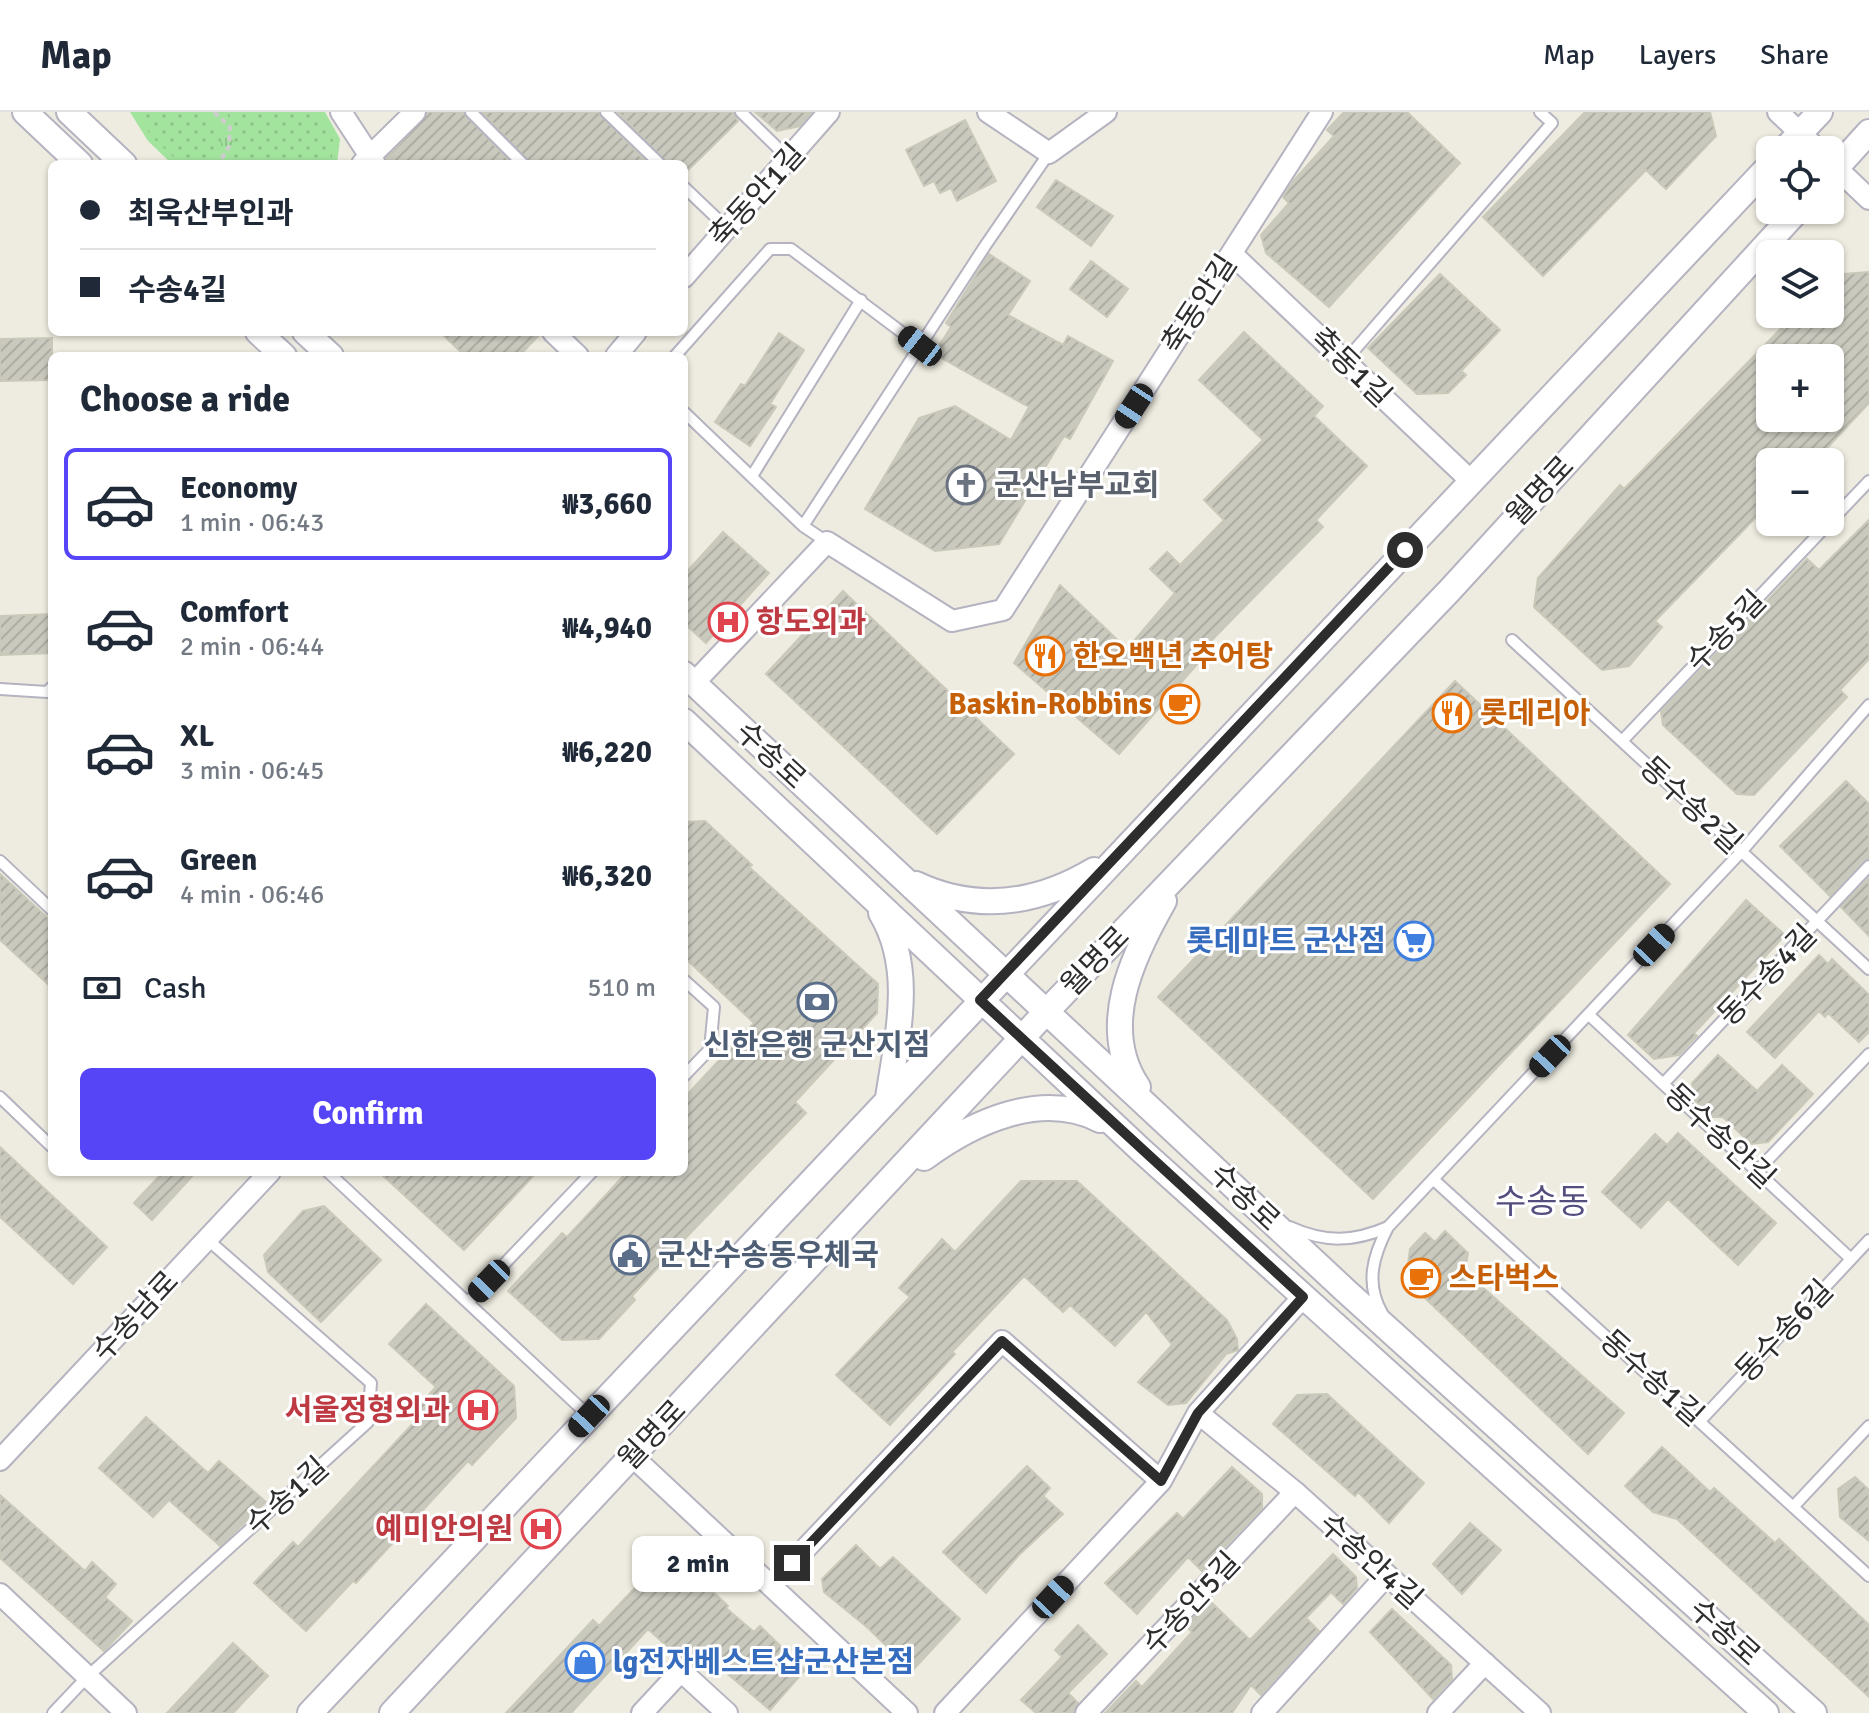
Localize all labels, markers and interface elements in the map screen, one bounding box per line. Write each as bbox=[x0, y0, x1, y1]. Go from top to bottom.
text: Map bbox=[40, 32, 112, 79]
text: Map bbox=[1543, 38, 1595, 72]
text: Layers bbox=[1639, 38, 1716, 72]
text: Share bbox=[1760, 38, 1829, 72]
street label: 축동안1길 bbox=[701, 136, 813, 255]
map controls bbox=[1756, 136, 1844, 536]
button: locate bbox=[1756, 136, 1844, 224]
text: 최욱산부인과 bbox=[128, 195, 294, 232]
button: layers bbox=[1756, 240, 1844, 328]
street label: 축동안길 bbox=[1154, 248, 1245, 361]
text: 수송4길 bbox=[128, 272, 227, 309]
street label: 축동1길 bbox=[1302, 320, 1399, 415]
car bbox=[894, 322, 946, 370]
button: + bbox=[1756, 344, 1844, 432]
text: Choose a ride bbox=[80, 377, 290, 422]
car bbox=[1111, 379, 1157, 433]
street label: 월명로 bbox=[1499, 448, 1582, 534]
button: − bbox=[1756, 448, 1844, 536]
church icon: 군산남부교회 bbox=[945, 464, 987, 506]
place label: 군산남부교회 bbox=[994, 467, 1160, 504]
icon: car bbox=[84, 468, 156, 540]
text: Economy bbox=[180, 470, 297, 507]
text: ₩3,660 bbox=[562, 486, 652, 523]
text: 1 min · 06:43 bbox=[180, 507, 324, 539]
route start bbox=[1387, 532, 1423, 568]
street label: 수송5길 bbox=[1679, 583, 1774, 680]
icon: car bbox=[84, 592, 156, 664]
text: Comfort bbox=[180, 594, 289, 631]
hospital icon: 항도외과 bbox=[707, 601, 749, 643]
place label: 항도외과 bbox=[756, 604, 866, 641]
text: ₩4,940 bbox=[562, 610, 652, 647]
text: 2 min · 06:44 bbox=[180, 631, 324, 663]
restaurant icon: 한오백년 추어탕 bbox=[1024, 635, 1066, 677]
place label: 한오백년 추어탕 bbox=[1073, 638, 1273, 675]
cafe icon: Baskin-Robbins bbox=[1159, 683, 1201, 725]
place label: Baskin-Robbins bbox=[948, 686, 1152, 723]
restaurant icon: 롯데리아 bbox=[1431, 692, 1473, 734]
place label: 롯데리아 bbox=[1480, 695, 1590, 732]
street label: 수송로 bbox=[728, 714, 814, 797]
icon: car bbox=[84, 716, 156, 788]
text: XL bbox=[180, 718, 214, 755]
text: ₩6,220 bbox=[562, 734, 652, 771]
street label: 동수송2길 bbox=[1632, 749, 1750, 862]
text: 3 min · 06:45 bbox=[180, 755, 324, 787]
icon: car bbox=[84, 840, 156, 912]
text: Green bbox=[180, 842, 257, 879]
text: ₩6,320 bbox=[562, 858, 652, 895]
text: 4 min · 06:46 bbox=[180, 879, 324, 911]
street label: 동수송4길 bbox=[1710, 917, 1825, 1034]
street label: 월명로 bbox=[1053, 919, 1137, 1004]
car bbox=[1629, 919, 1679, 971]
supermarket icon: 롯데마트 군산점 bbox=[1393, 920, 1435, 962]
place label: 롯데마트 군산점 bbox=[1186, 923, 1386, 960]
icon: cash bbox=[80, 966, 124, 1010]
text: Cash bbox=[144, 970, 207, 1007]
text: 510 m bbox=[587, 972, 656, 1004]
bank icon: 신한은행 군산지점 bbox=[796, 981, 838, 1023]
place label: 신한은행 군산지점 bbox=[703, 1027, 931, 1064]
car bbox=[1525, 1030, 1575, 1082]
button: Confirm bbox=[80, 1068, 656, 1160]
street label: 동수송안길 bbox=[1657, 1076, 1783, 1197]
street label: 수송로 bbox=[1202, 1156, 1288, 1239]
district label: 수송동 bbox=[1495, 1181, 1589, 1223]
public building icon: 군산수송동우체국 bbox=[609, 1234, 651, 1276]
place label: 군산수송동우체국 bbox=[658, 1237, 879, 1274]
car bbox=[464, 1255, 514, 1307]
cafe icon: 스타벅스 bbox=[1400, 1257, 1442, 1299]
place label: 스타벅스 bbox=[1449, 1260, 1559, 1297]
street label: 수송남로 bbox=[84, 1263, 187, 1369]
street label: 동수송6길 bbox=[1728, 1272, 1841, 1390]
street label: 동수송1길 bbox=[1592, 1322, 1711, 1434]
hospital icon: 서울정형외과 bbox=[457, 1389, 499, 1431]
car bbox=[564, 1390, 614, 1442]
place label: 서울정형외과 bbox=[284, 1392, 450, 1429]
street label: 월명로 bbox=[611, 1392, 694, 1478]
street label: 수송1길 bbox=[238, 1449, 337, 1543]
street label: 수송안4길 bbox=[1311, 1505, 1430, 1617]
hospital icon: 예미안의원 bbox=[520, 1508, 562, 1550]
place label: 예미안의원 bbox=[375, 1511, 513, 1548]
callout: 2 min bbox=[632, 1535, 764, 1591]
street label: 수송안5길 bbox=[1135, 1544, 1248, 1662]
route end bbox=[774, 1545, 810, 1581]
text: 2 min bbox=[667, 1548, 729, 1580]
car bbox=[1028, 1571, 1078, 1623]
street label: 수송로 bbox=[1682, 1591, 1768, 1674]
shop icon: lg전자베스트샵군산본점 bbox=[564, 1641, 606, 1683]
place label: lg전자베스트샵군산본점 bbox=[613, 1644, 914, 1681]

